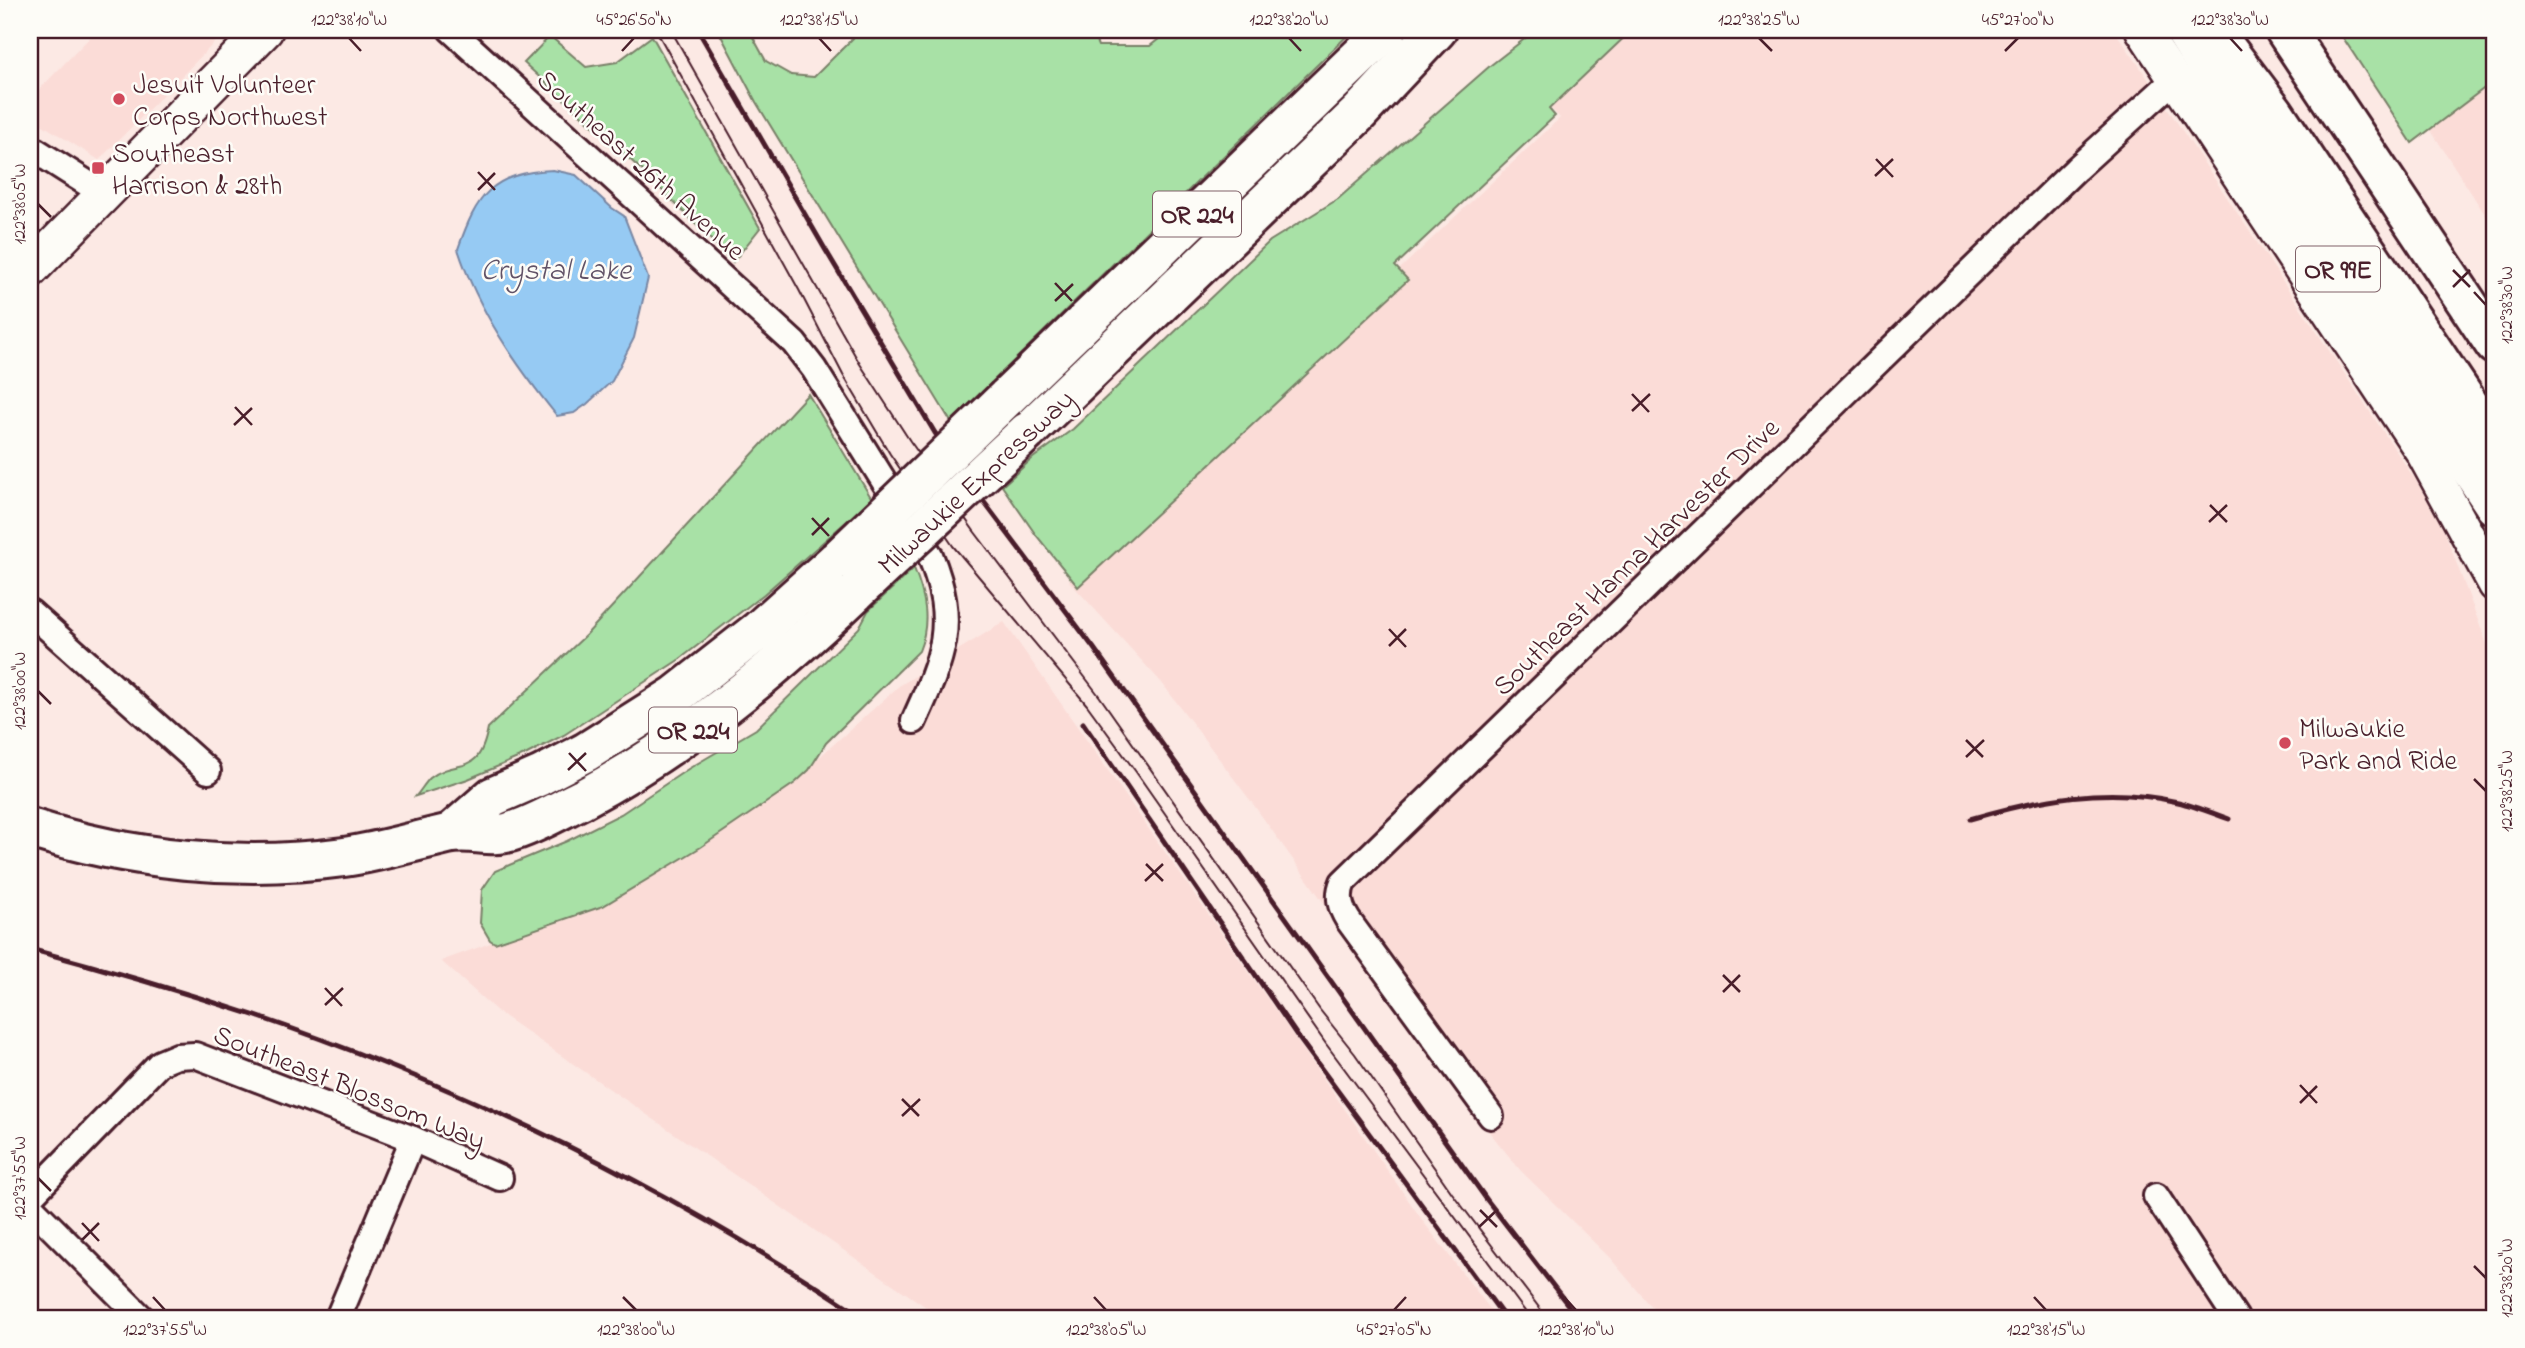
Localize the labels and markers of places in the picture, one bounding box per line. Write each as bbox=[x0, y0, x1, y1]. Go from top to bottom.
place label: Jesuit Volunteer Corps Northwest bbox=[133, 66, 328, 139]
marker: Jesuit Volunteer Corps Northwest bbox=[111, 91, 127, 107]
place label: Southeast Harrison & 28th bbox=[112, 135, 282, 208]
marker: Southeast Harrison & 28th bbox=[90, 160, 106, 176]
place label: Milwaukie Park and Ride bbox=[2299, 710, 2458, 783]
marker: Milwaukie Park and Ride bbox=[2277, 735, 2293, 751]

